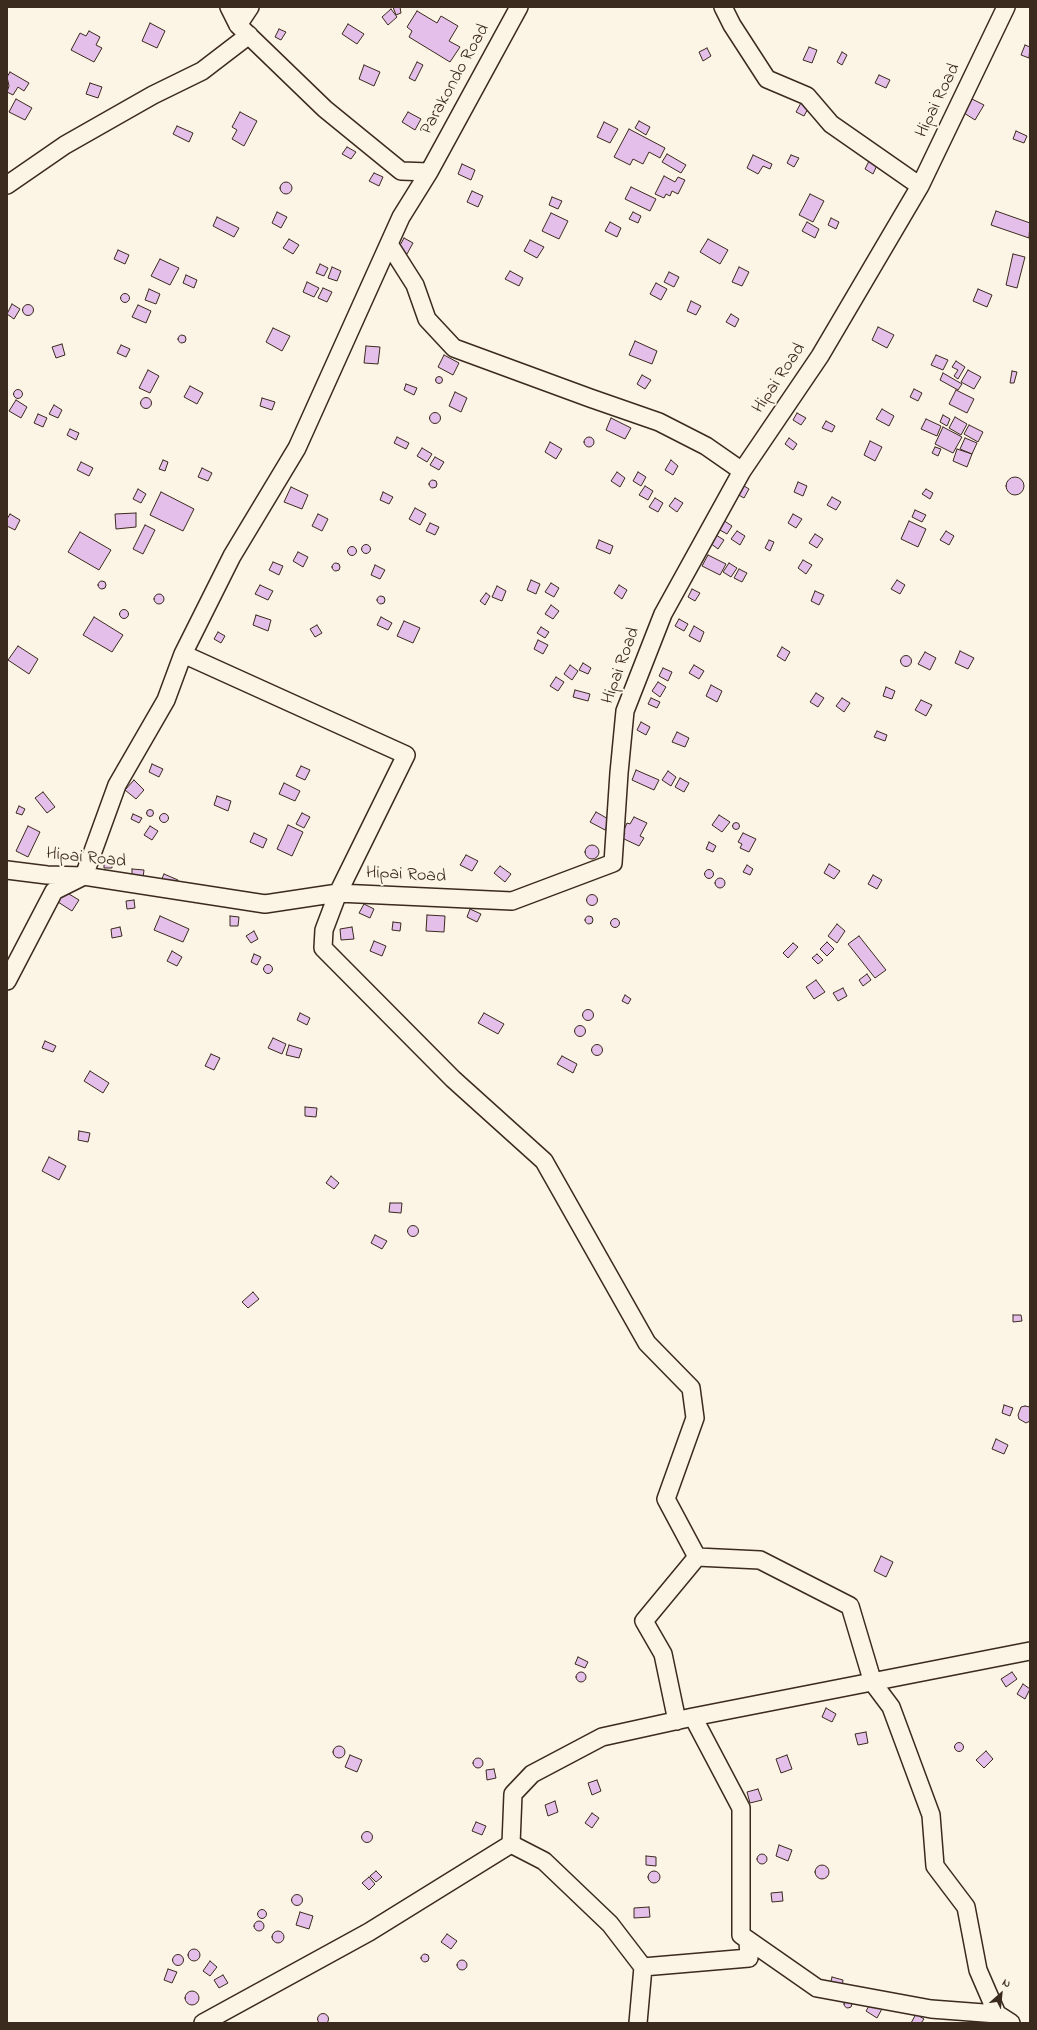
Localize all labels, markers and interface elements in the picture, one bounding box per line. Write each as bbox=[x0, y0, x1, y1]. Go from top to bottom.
street label: Parakondo Road bbox=[417, 21, 495, 139]
street label: Hipai Road bbox=[912, 60, 966, 142]
street label: Hipai Road bbox=[749, 340, 811, 418]
street label: Hipai Road bbox=[598, 625, 646, 707]
street label: Hipai Road bbox=[45, 844, 127, 874]
street label: Hipai Road bbox=[365, 863, 447, 889]
north arrow bbox=[981, 1974, 1021, 2014]
text: N bbox=[1000, 1974, 1013, 1992]

